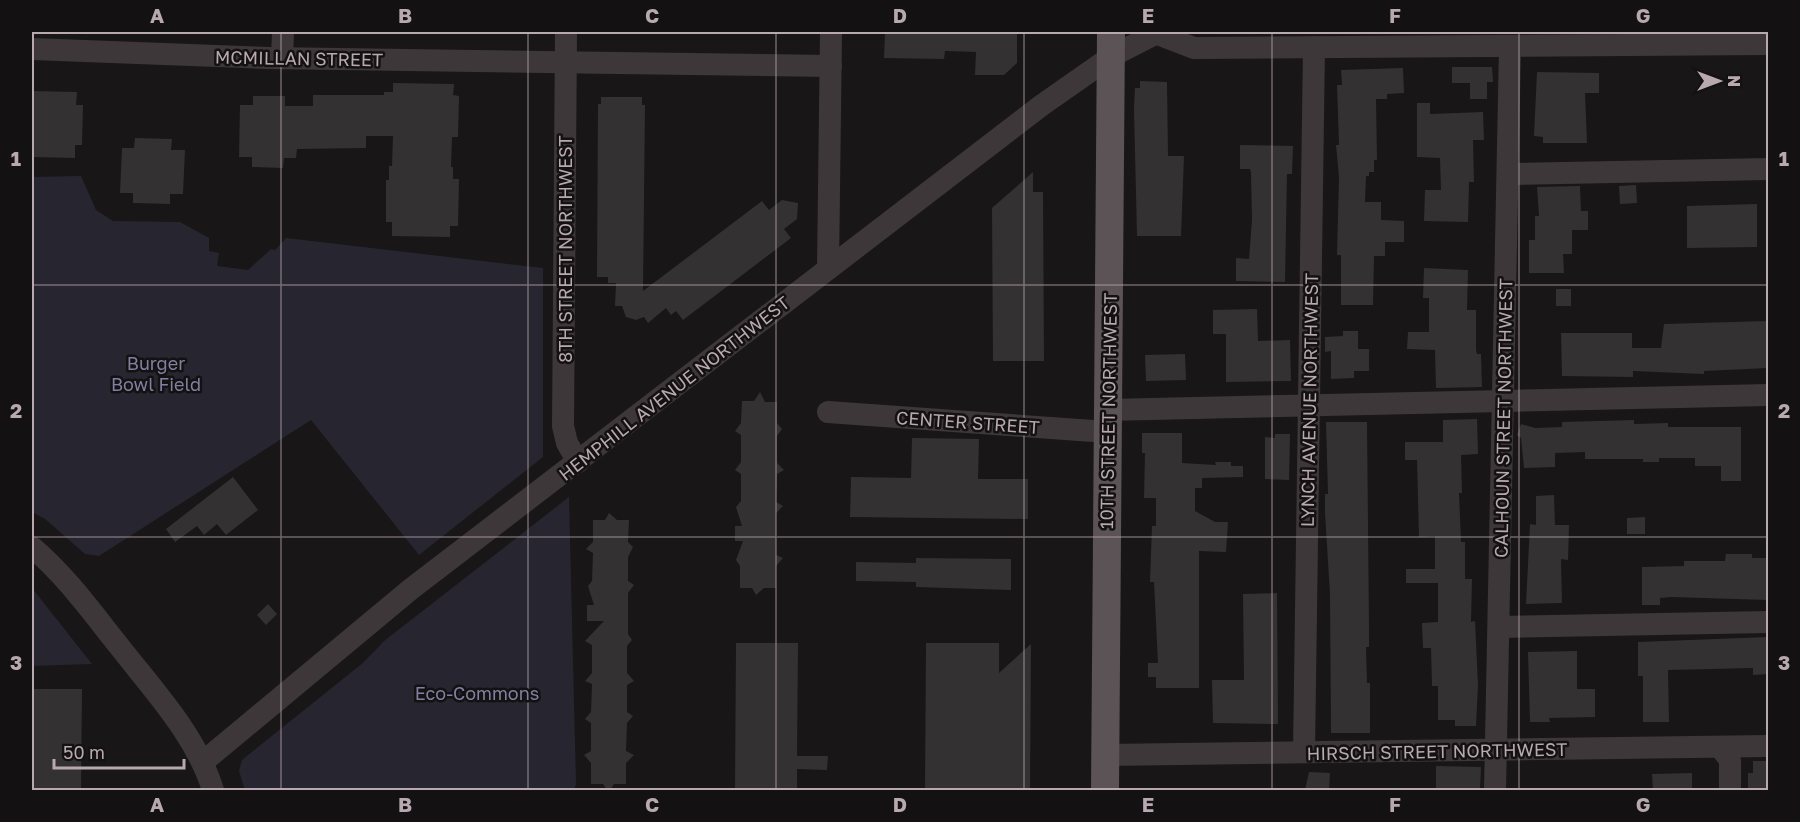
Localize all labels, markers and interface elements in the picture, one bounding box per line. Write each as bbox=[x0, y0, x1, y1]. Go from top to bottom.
text: A bbox=[150, 3, 164, 27]
text: B bbox=[398, 3, 412, 27]
text: C bbox=[645, 3, 659, 27]
text: D bbox=[893, 3, 907, 27]
text: E bbox=[1142, 3, 1154, 27]
text: F bbox=[1389, 3, 1401, 27]
text: G bbox=[1636, 3, 1650, 27]
street label: MCMILLAN STREET bbox=[215, 46, 383, 70]
north arrow bbox=[1689, 51, 1749, 111]
text: N bbox=[1724, 75, 1744, 87]
street label: 8TH STREET NORTHWEST bbox=[554, 135, 576, 363]
text: 1 bbox=[11, 146, 21, 170]
text: 1 bbox=[1779, 146, 1789, 170]
street label: LYNCH AVENUE NORTHWEST bbox=[1296, 273, 1322, 527]
street label: CALHOUN STREET NORTHWEST bbox=[1490, 278, 1516, 558]
street label: HEMPHILL AVENUE NORTHWEST bbox=[554, 291, 794, 485]
street label: 10TH STREET NORTHWEST bbox=[1095, 293, 1121, 529]
park label: Burger Bowl Field bbox=[111, 352, 201, 395]
text: 2 bbox=[10, 398, 22, 422]
text: 2 bbox=[1778, 398, 1790, 422]
street label: CENTER STREET bbox=[895, 406, 1041, 438]
text: 3 bbox=[10, 650, 22, 674]
text: 3 bbox=[1778, 650, 1790, 674]
park label: Eco-Commons bbox=[415, 682, 539, 704]
scale bar bbox=[54, 732, 184, 770]
street label: HIRSCH STREET NORTHWEST bbox=[1306, 738, 1568, 764]
text: 50 m bbox=[63, 741, 105, 763]
text: A bbox=[150, 792, 164, 816]
text: B bbox=[398, 792, 412, 816]
text: C bbox=[645, 792, 659, 816]
text: D bbox=[893, 792, 907, 816]
text: E bbox=[1142, 792, 1154, 816]
text: F bbox=[1389, 792, 1401, 816]
text: G bbox=[1636, 792, 1650, 816]

